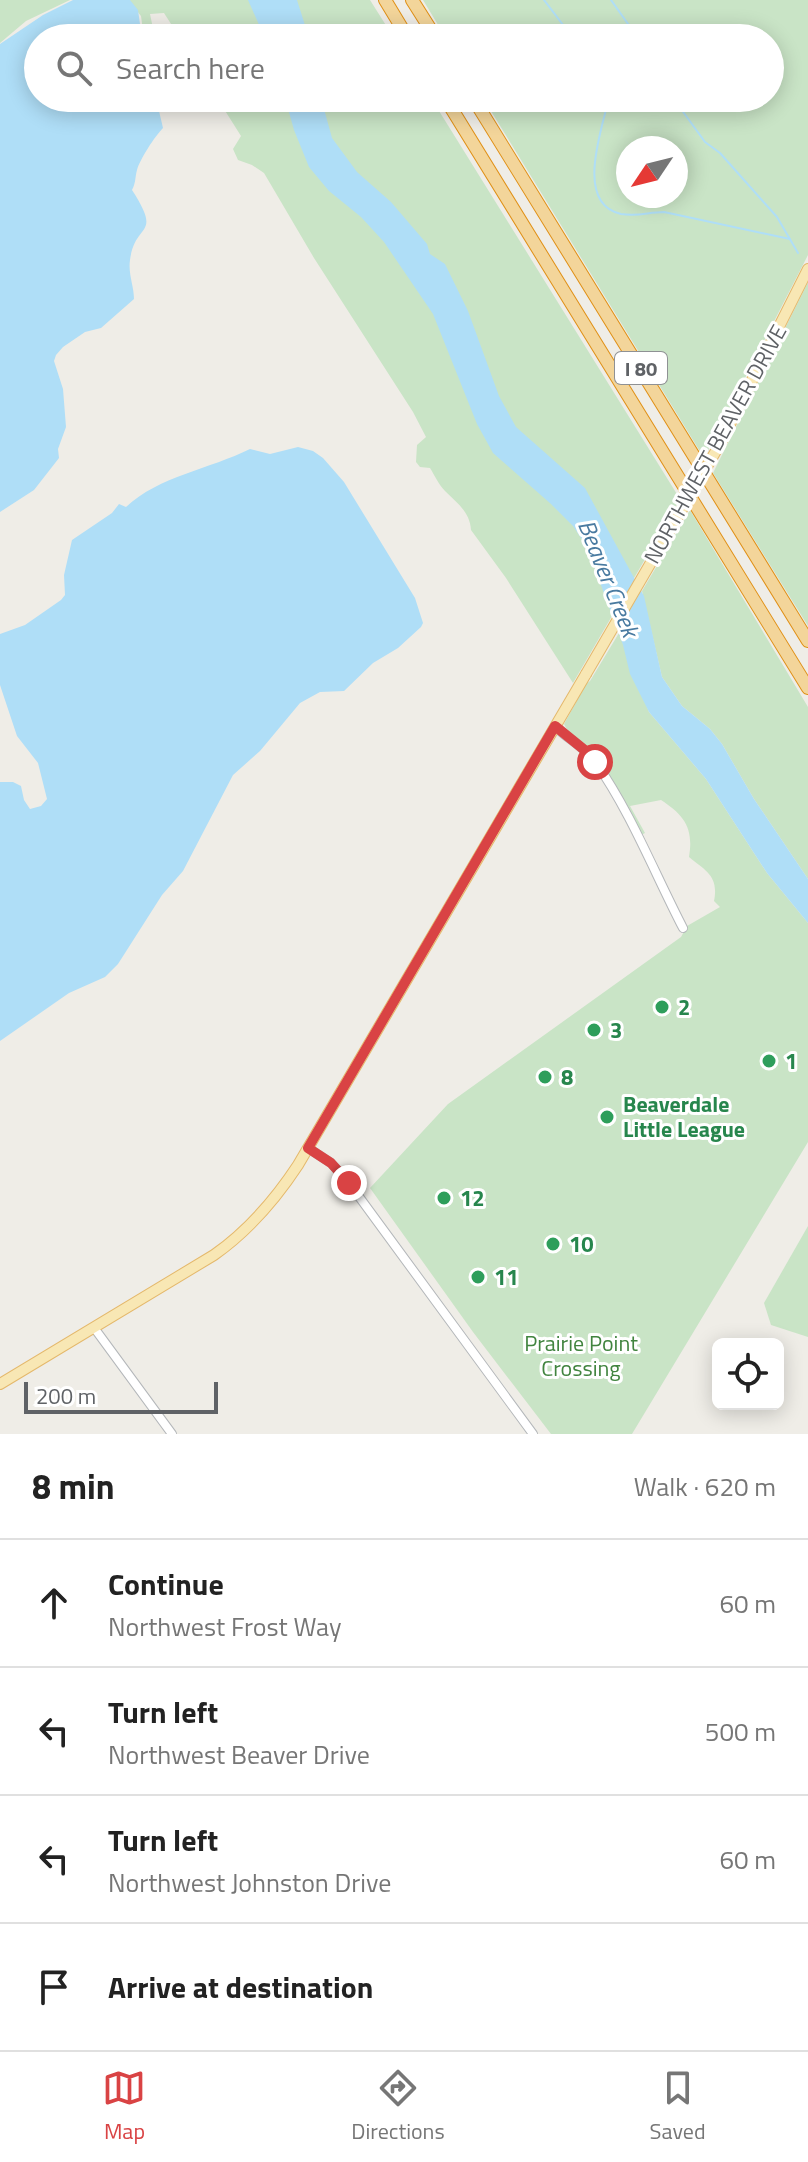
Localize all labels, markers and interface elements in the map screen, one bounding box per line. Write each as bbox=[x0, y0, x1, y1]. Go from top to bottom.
search box bbox=[24, 24, 784, 112]
text: Search here bbox=[116, 45, 265, 91]
icon: search bbox=[52, 46, 96, 90]
north arrow bbox=[616, 136, 688, 208]
street label: NORTHWEST BEAVER DRIVE bbox=[635, 318, 795, 570]
road number: I 80 bbox=[615, 352, 667, 384]
water label: Beaver Creek bbox=[569, 514, 650, 645]
route start bbox=[577, 744, 613, 780]
place label: 2 bbox=[678, 990, 690, 1024]
marker: 2 bbox=[653, 998, 671, 1016]
place label: 3 bbox=[610, 1013, 622, 1047]
marker: 3 bbox=[585, 1021, 603, 1039]
place label: 1 bbox=[785, 1044, 797, 1078]
marker: 1 bbox=[760, 1052, 778, 1070]
place label: 8 bbox=[561, 1060, 573, 1094]
marker: 8 bbox=[536, 1068, 554, 1086]
place label: Beaverdale Little League bbox=[623, 1087, 745, 1146]
marker: Beaverdale Little League bbox=[598, 1108, 616, 1126]
route end bbox=[331, 1165, 367, 1201]
place label: 12 bbox=[460, 1181, 485, 1215]
marker: 12 bbox=[435, 1189, 453, 1207]
place label: 10 bbox=[569, 1227, 594, 1261]
marker: 10 bbox=[544, 1235, 562, 1253]
place label: 11 bbox=[494, 1260, 519, 1294]
marker: 11 bbox=[469, 1268, 487, 1286]
park label: Prairie Point Crossing bbox=[524, 1326, 638, 1385]
map controls bbox=[712, 1338, 784, 1410]
button: locate bbox=[712, 1338, 784, 1410]
scale bar bbox=[24, 1378, 218, 1414]
text: 200 m bbox=[36, 1379, 96, 1413]
text: 8 min bbox=[32, 1460, 115, 1512]
text: Walk · 620 m bbox=[634, 1467, 776, 1506]
text: Continue bbox=[108, 1561, 224, 1607]
icon: ahead bbox=[32, 1581, 76, 1625]
text: 60 m bbox=[719, 1584, 776, 1623]
text: Northwest Frost Way bbox=[108, 1607, 342, 1646]
text: Turn left bbox=[108, 1689, 218, 1735]
icon: left bbox=[32, 1709, 76, 1753]
text: 500 m bbox=[705, 1712, 776, 1751]
text: Northwest Beaver Drive bbox=[108, 1735, 370, 1774]
text: Turn left bbox=[108, 1817, 218, 1863]
icon: left bbox=[32, 1837, 76, 1881]
text: 60 m bbox=[719, 1840, 776, 1879]
text: Northwest Johnston Drive bbox=[108, 1863, 391, 1902]
text: Arrive at destination bbox=[108, 1964, 373, 2010]
icon: arrive bbox=[32, 1965, 76, 2009]
tab: Map bbox=[102, 2066, 146, 2148]
tab: Directions bbox=[351, 2066, 445, 2148]
tab: Saved bbox=[650, 2066, 706, 2148]

